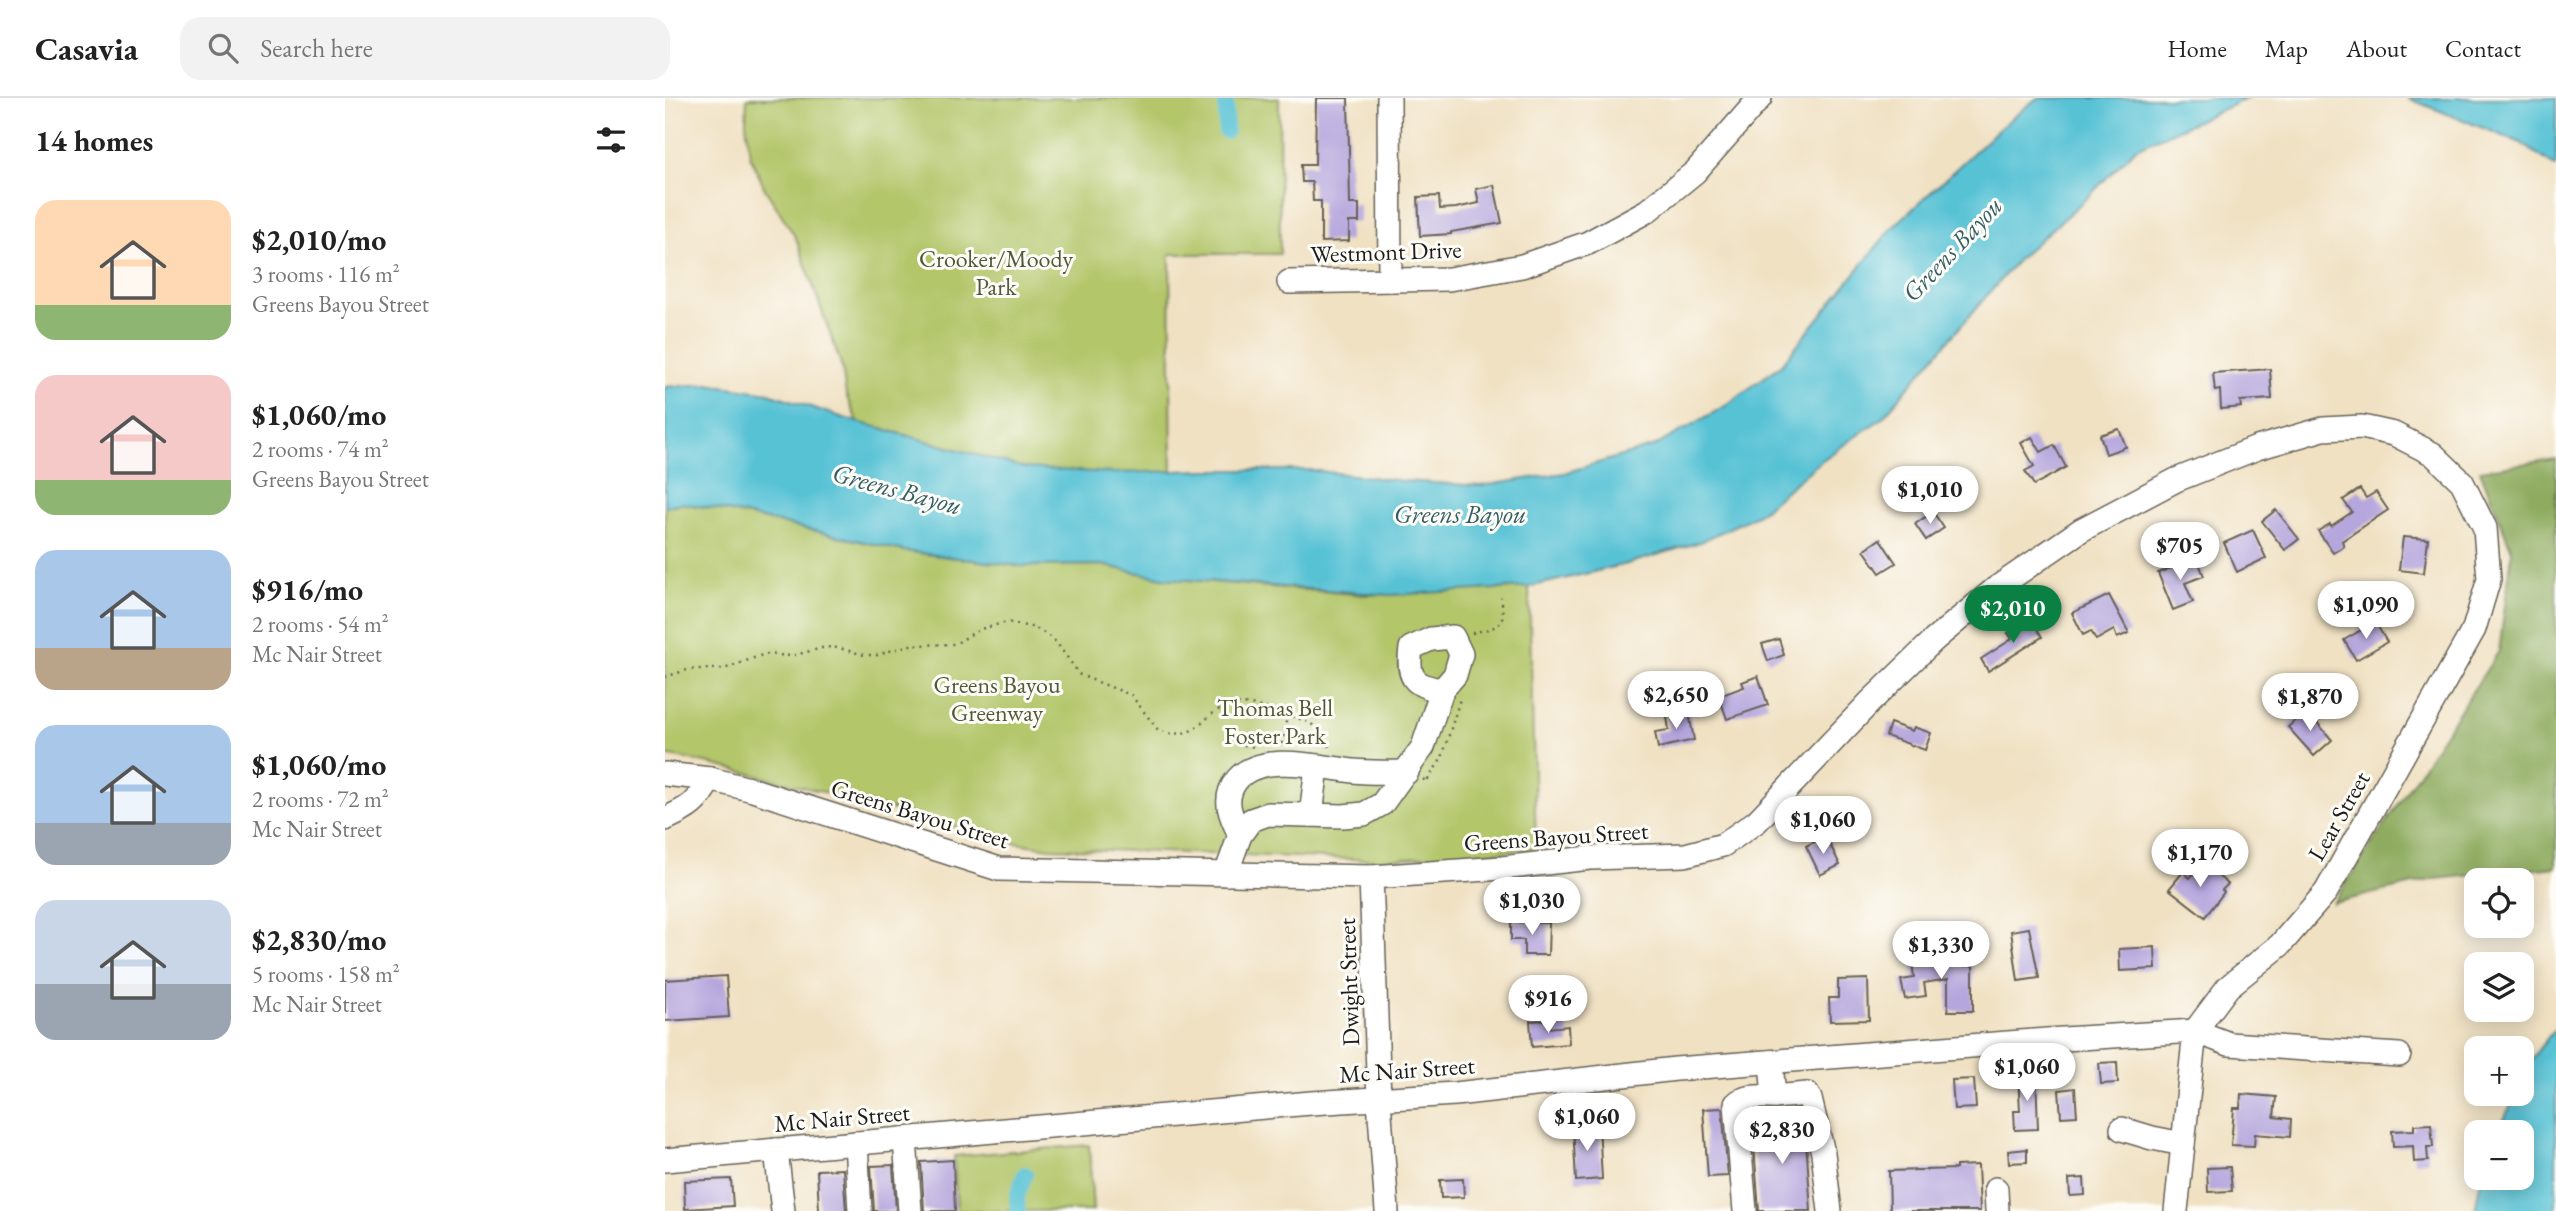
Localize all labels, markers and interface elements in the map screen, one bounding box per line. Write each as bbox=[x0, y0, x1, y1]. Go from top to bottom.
search box bbox=[180, 17, 670, 80]
text: Casavia bbox=[35, 27, 138, 70]
icon: search bbox=[204, 29, 242, 67]
text: Search here bbox=[260, 31, 373, 65]
text: Home bbox=[2167, 33, 2227, 64]
text: Map bbox=[2265, 33, 2308, 64]
text: About bbox=[2346, 33, 2407, 64]
text: Contact bbox=[2445, 33, 2521, 64]
text: 14 homes bbox=[35, 121, 153, 160]
icon: filters bbox=[592, 121, 630, 159]
water label: Greens Bayou bbox=[1894, 189, 2010, 309]
text: $2,010/mo bbox=[252, 220, 386, 259]
icon: home bbox=[91, 228, 175, 312]
street label: Westmont Drive bbox=[1310, 233, 1462, 270]
park label: Crooker/Moody Park bbox=[919, 243, 1074, 302]
text: 3 rooms · 116 m² bbox=[252, 259, 400, 289]
text: Greens Bayou Street bbox=[252, 289, 429, 319]
text: $1,060/mo bbox=[252, 395, 386, 434]
icon: home bbox=[91, 403, 175, 487]
text: 2 rooms · 74 m² bbox=[252, 434, 389, 464]
water label: Greens Bayou bbox=[829, 455, 965, 523]
text: Greens Bayou Street bbox=[252, 464, 429, 494]
pin: $1,010 bbox=[1873, 466, 1987, 526]
text: $1,010 bbox=[1898, 474, 1962, 504]
water label: Greens Bayou bbox=[1394, 497, 1526, 531]
pin: $705 bbox=[2139, 522, 2221, 582]
text: $705 bbox=[2156, 530, 2204, 560]
text: $916/mo bbox=[252, 570, 363, 609]
icon: home bbox=[91, 578, 175, 662]
pin: $1,090 bbox=[2309, 582, 2423, 641]
pin: $2,010 bbox=[1956, 586, 2070, 645]
text: $1,090 bbox=[2334, 589, 2398, 619]
text: $2,010 bbox=[1981, 593, 2045, 623]
text: 2 rooms · 54 m² bbox=[252, 609, 389, 639]
text: Mc Nair Street bbox=[252, 639, 382, 669]
park label: Greens Bayou Greenway bbox=[933, 669, 1061, 728]
pin: $2,650 bbox=[1619, 672, 1733, 731]
pin: $1,870 bbox=[2253, 674, 2367, 733]
text: $2,650 bbox=[1644, 679, 1708, 709]
text: $1,870 bbox=[2278, 681, 2342, 711]
park label: Thomas Bell Foster Park bbox=[1217, 692, 1333, 751]
text: $1,060/mo bbox=[252, 745, 386, 784]
icon: home bbox=[91, 753, 175, 837]
street label: Lear Street bbox=[2301, 765, 2377, 866]
street label: Greens Bayou Street bbox=[827, 772, 1013, 855]
text: 2 rooms · 72 m² bbox=[252, 784, 389, 814]
pin: $1,060 bbox=[1766, 796, 1880, 856]
text: $1,060 bbox=[1791, 804, 1855, 834]
text: Mc Nair Street bbox=[252, 814, 382, 844]
street label: Greens Bayou Street bbox=[1463, 815, 1650, 858]
pin: $1,170 bbox=[2143, 830, 2257, 889]
text: $1,170 bbox=[2168, 837, 2232, 867]
map controls bbox=[2464, 868, 2534, 1190]
button: locate bbox=[2464, 868, 2534, 938]
pin: $1,030 bbox=[1475, 878, 1589, 937]
text: $1,030 bbox=[1500, 885, 1564, 915]
street label: Dwight Street bbox=[1331, 917, 1366, 1047]
text: $2,830/mo bbox=[252, 920, 386, 959]
pin: $1,330 bbox=[1884, 922, 1998, 981]
icon: home bbox=[91, 928, 175, 1012]
text: $1,330 bbox=[1909, 929, 1973, 959]
button: layers bbox=[2464, 952, 2534, 1022]
text: 5 rooms · 158 m² bbox=[252, 959, 400, 989]
pin: $916 bbox=[1507, 976, 1589, 1035]
text: $916 bbox=[1524, 983, 1572, 1013]
text: Mc Nair Street bbox=[252, 989, 382, 1019]
button: + bbox=[2464, 1036, 2534, 1106]
pin: $1,060 bbox=[1970, 1044, 2084, 1103]
street label: Mc Nair Street bbox=[1338, 1049, 1476, 1090]
text: $1,060 bbox=[1995, 1051, 2059, 1081]
pin: $1,060 bbox=[1530, 1094, 1644, 1153]
street label: Mc Nair Street bbox=[773, 1096, 911, 1139]
text: $1,060 bbox=[1555, 1101, 1619, 1131]
pin: $2,830 bbox=[1725, 1107, 1839, 1166]
text: $2,830 bbox=[1750, 1114, 1814, 1144]
button: − bbox=[2464, 1120, 2534, 1190]

